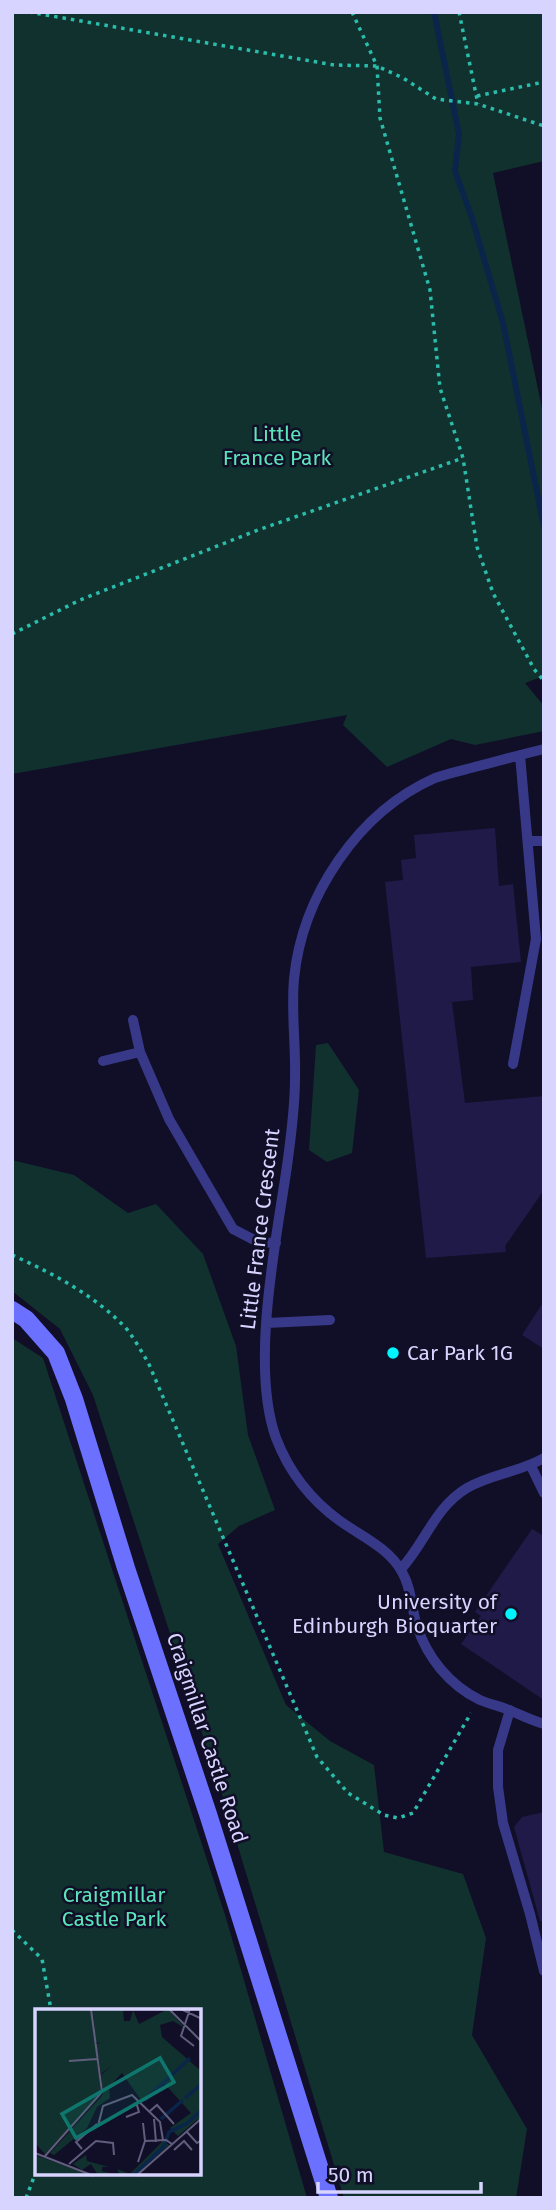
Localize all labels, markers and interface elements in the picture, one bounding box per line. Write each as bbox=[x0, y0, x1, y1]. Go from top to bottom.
park label: Little France Park bbox=[223, 421, 332, 471]
street label: Little France Crescent bbox=[235, 1126, 285, 1331]
place label: Car Park 1G bbox=[407, 1340, 513, 1366]
marker: Car Park 1G bbox=[385, 1345, 401, 1361]
place label: University of Edinburgh Bioquarter bbox=[292, 1589, 499, 1639]
marker: University of Edinburgh Bioquarter bbox=[503, 1606, 519, 1622]
street label: Craigmillar Castle Road bbox=[161, 1629, 253, 1847]
park label: Craigmillar Castle Park bbox=[62, 1882, 166, 1932]
inset map bbox=[35, 2009, 201, 2175]
scale bar bbox=[318, 2150, 481, 2194]
text: 50 m bbox=[328, 2162, 374, 2188]

